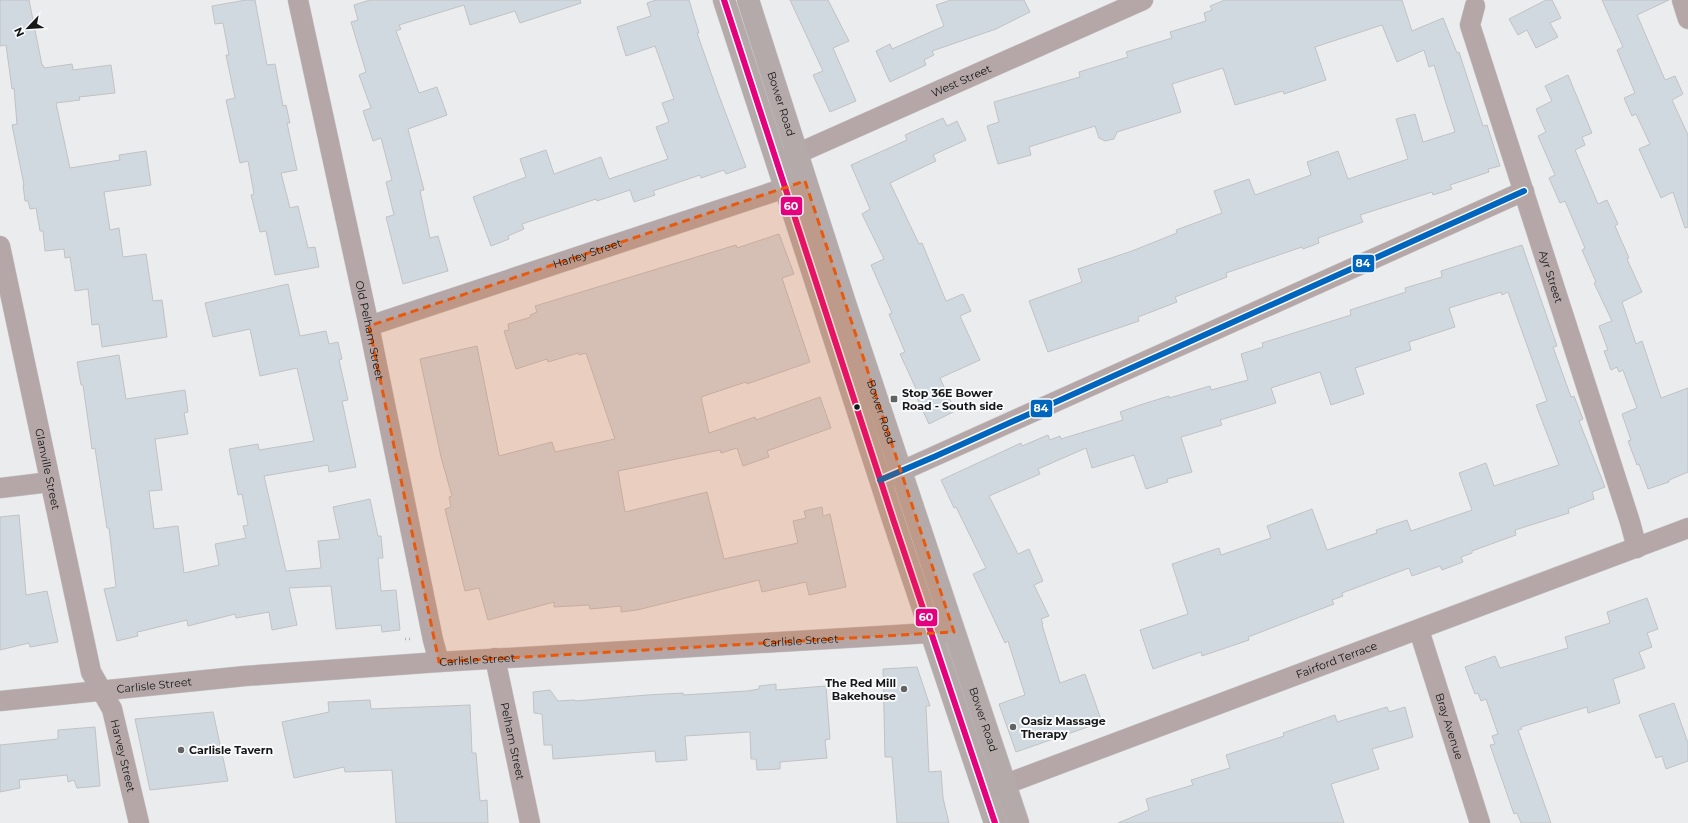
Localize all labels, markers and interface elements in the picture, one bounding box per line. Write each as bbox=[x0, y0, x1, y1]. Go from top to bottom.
north arrow bbox=[8, 8, 48, 48]
text: N bbox=[11, 25, 27, 39]
street label: West Street bbox=[929, 61, 994, 100]
street label: Bower Road bbox=[764, 70, 798, 138]
line badge: 60 bbox=[780, 196, 803, 216]
text: 60 bbox=[784, 199, 799, 213]
street label: Harley Street bbox=[551, 236, 624, 271]
street label: Ayr Street bbox=[1536, 249, 1566, 305]
line badge: 84 bbox=[1352, 254, 1375, 273]
text: 84 bbox=[1356, 256, 1371, 270]
street label: Old Pelham Street bbox=[352, 279, 387, 382]
street label: Bower Road bbox=[864, 378, 899, 446]
place label: Stop 36E Bower Road - South side bbox=[902, 386, 1003, 413]
marker: Stop 36E Bower Road - South side bbox=[889, 394, 899, 404]
line badge: 84 bbox=[1030, 399, 1053, 418]
text: 84 bbox=[1034, 401, 1049, 415]
unlabelled marker bbox=[852, 402, 862, 412]
street label: Glanville Street bbox=[32, 427, 63, 512]
line badge: 60 bbox=[915, 608, 938, 627]
text: 60 bbox=[919, 610, 934, 624]
street label: Carlisle Street bbox=[762, 631, 839, 650]
street label: Fairford Terrace bbox=[1294, 638, 1379, 682]
street label: Carlisle Street bbox=[439, 650, 516, 669]
street label: Carlisle Street bbox=[116, 674, 193, 696]
place label: The Red Mill Bakehouse bbox=[825, 676, 896, 703]
marker: The Red Mill Bakehouse bbox=[899, 684, 909, 694]
street label: Bower Road bbox=[966, 685, 1001, 754]
street label: Bray Avenue bbox=[1432, 691, 1467, 762]
street label: Pelham Street bbox=[498, 701, 528, 782]
place label: Oasiz Massage Therapy bbox=[1021, 714, 1106, 741]
street label: Harvey Street bbox=[108, 718, 139, 794]
marker: Oasiz Massage Therapy bbox=[1008, 722, 1018, 732]
place label: Carlisle Tavern bbox=[189, 743, 273, 757]
marker: Carlisle Tavern bbox=[176, 745, 186, 755]

